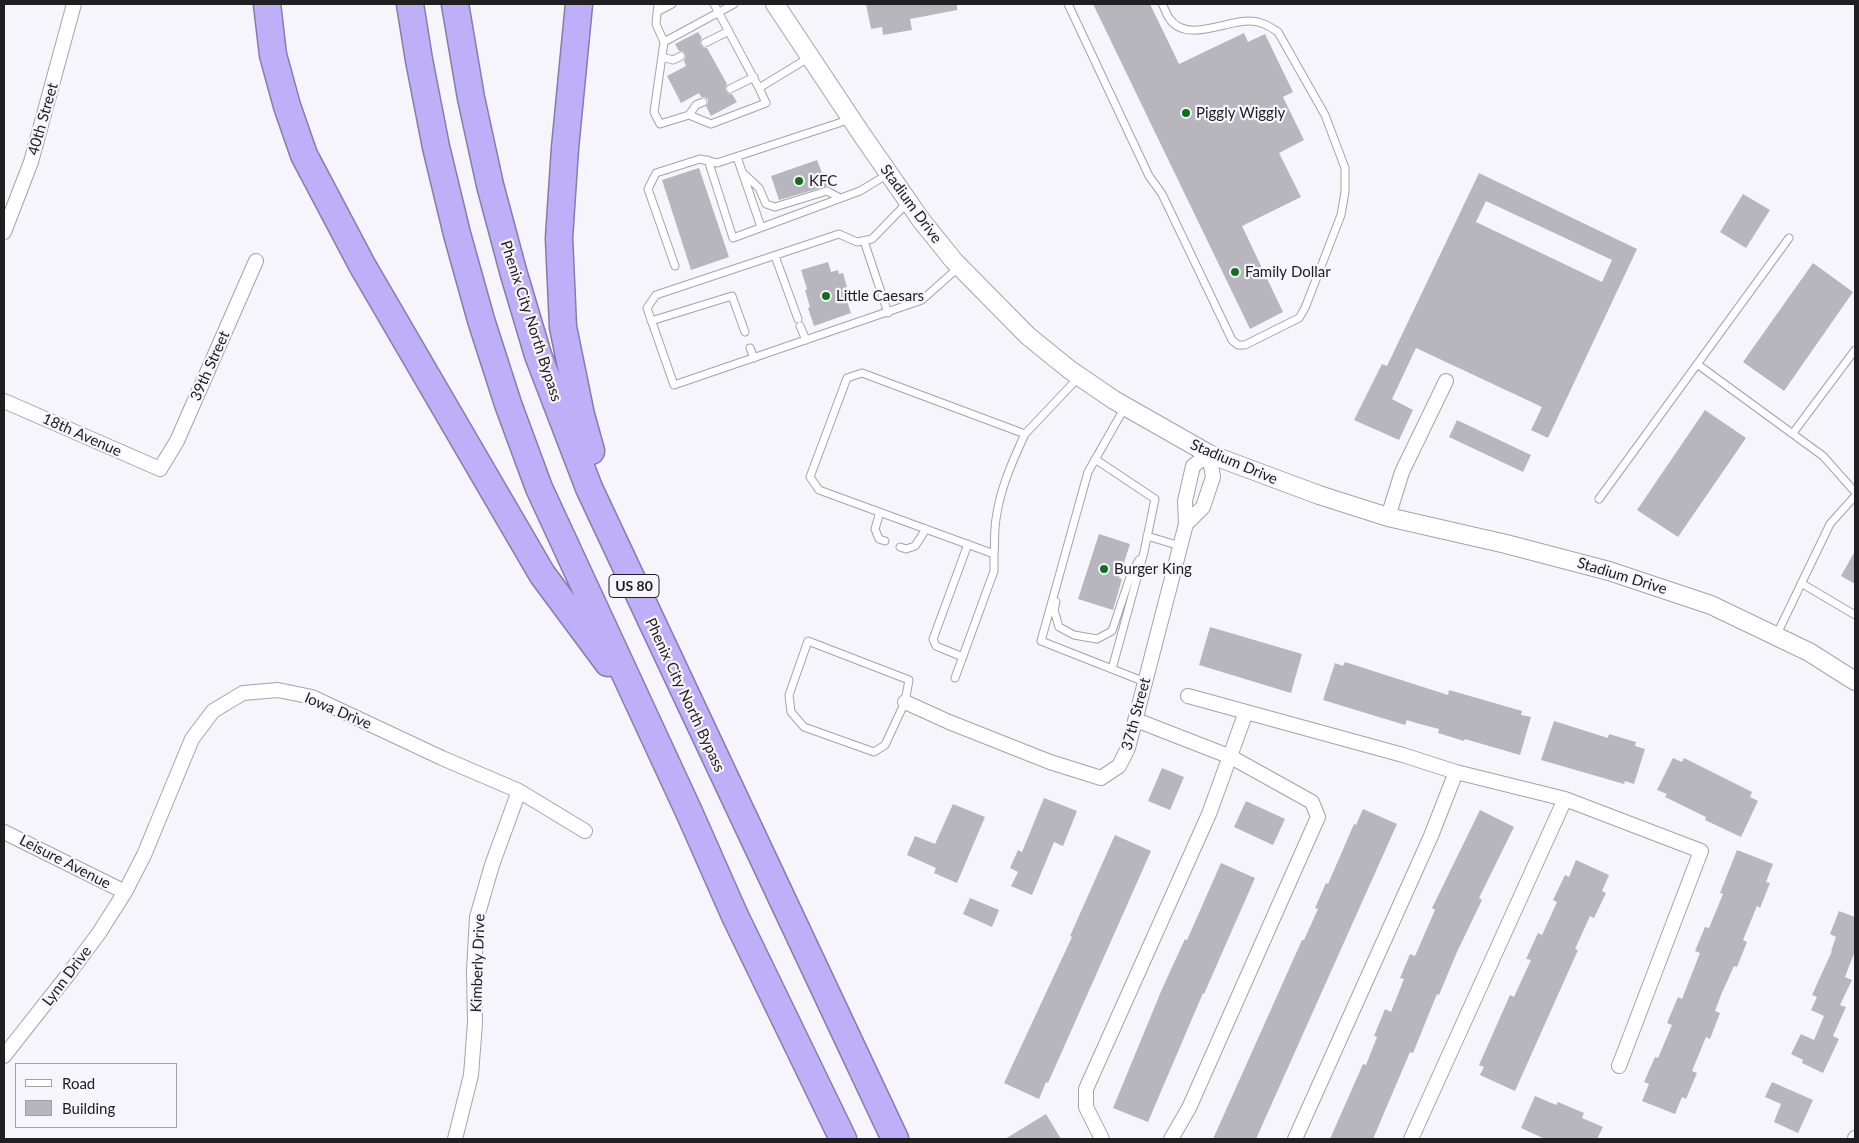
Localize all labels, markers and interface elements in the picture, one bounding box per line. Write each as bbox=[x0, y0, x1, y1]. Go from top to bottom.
street label: 40th Street bbox=[24, 81, 62, 157]
place label: Piggly Wiggly bbox=[1196, 104, 1285, 122]
marker: Piggly Wiggly bbox=[1180, 107, 1192, 119]
street label: Stadium Drive bbox=[876, 161, 946, 247]
place label: KFC bbox=[809, 172, 837, 190]
marker: KFC bbox=[793, 175, 805, 187]
street label: Phenix City North Bypass bbox=[496, 238, 566, 404]
place label: Family Dollar bbox=[1245, 263, 1331, 281]
marker: Family Dollar bbox=[1229, 266, 1241, 278]
place label: Little Caesars bbox=[836, 287, 924, 305]
marker: Little Caesars bbox=[820, 290, 832, 302]
street label: 39th Street bbox=[187, 328, 233, 404]
street label: 18th Avenue bbox=[40, 410, 124, 460]
street label: Stadium Drive bbox=[1188, 436, 1280, 488]
street label: Stadium Drive bbox=[1575, 554, 1669, 598]
place label: Burger King bbox=[1114, 560, 1192, 578]
marker: Burger King bbox=[1098, 563, 1110, 575]
road number: US 80 bbox=[609, 574, 659, 598]
street label: Phenix City North Bypass bbox=[641, 615, 729, 775]
street label: 37th Street bbox=[1118, 676, 1154, 752]
street label: Iowa Drive bbox=[302, 689, 374, 733]
street label: Leisure Avenue bbox=[16, 831, 114, 893]
street label: Kimberly Drive bbox=[467, 913, 489, 1013]
street label: Lynn Drive bbox=[39, 942, 95, 1010]
legend bbox=[15, 1063, 178, 1128]
text: Road bbox=[62, 1074, 95, 1092]
text: Building bbox=[62, 1099, 115, 1117]

